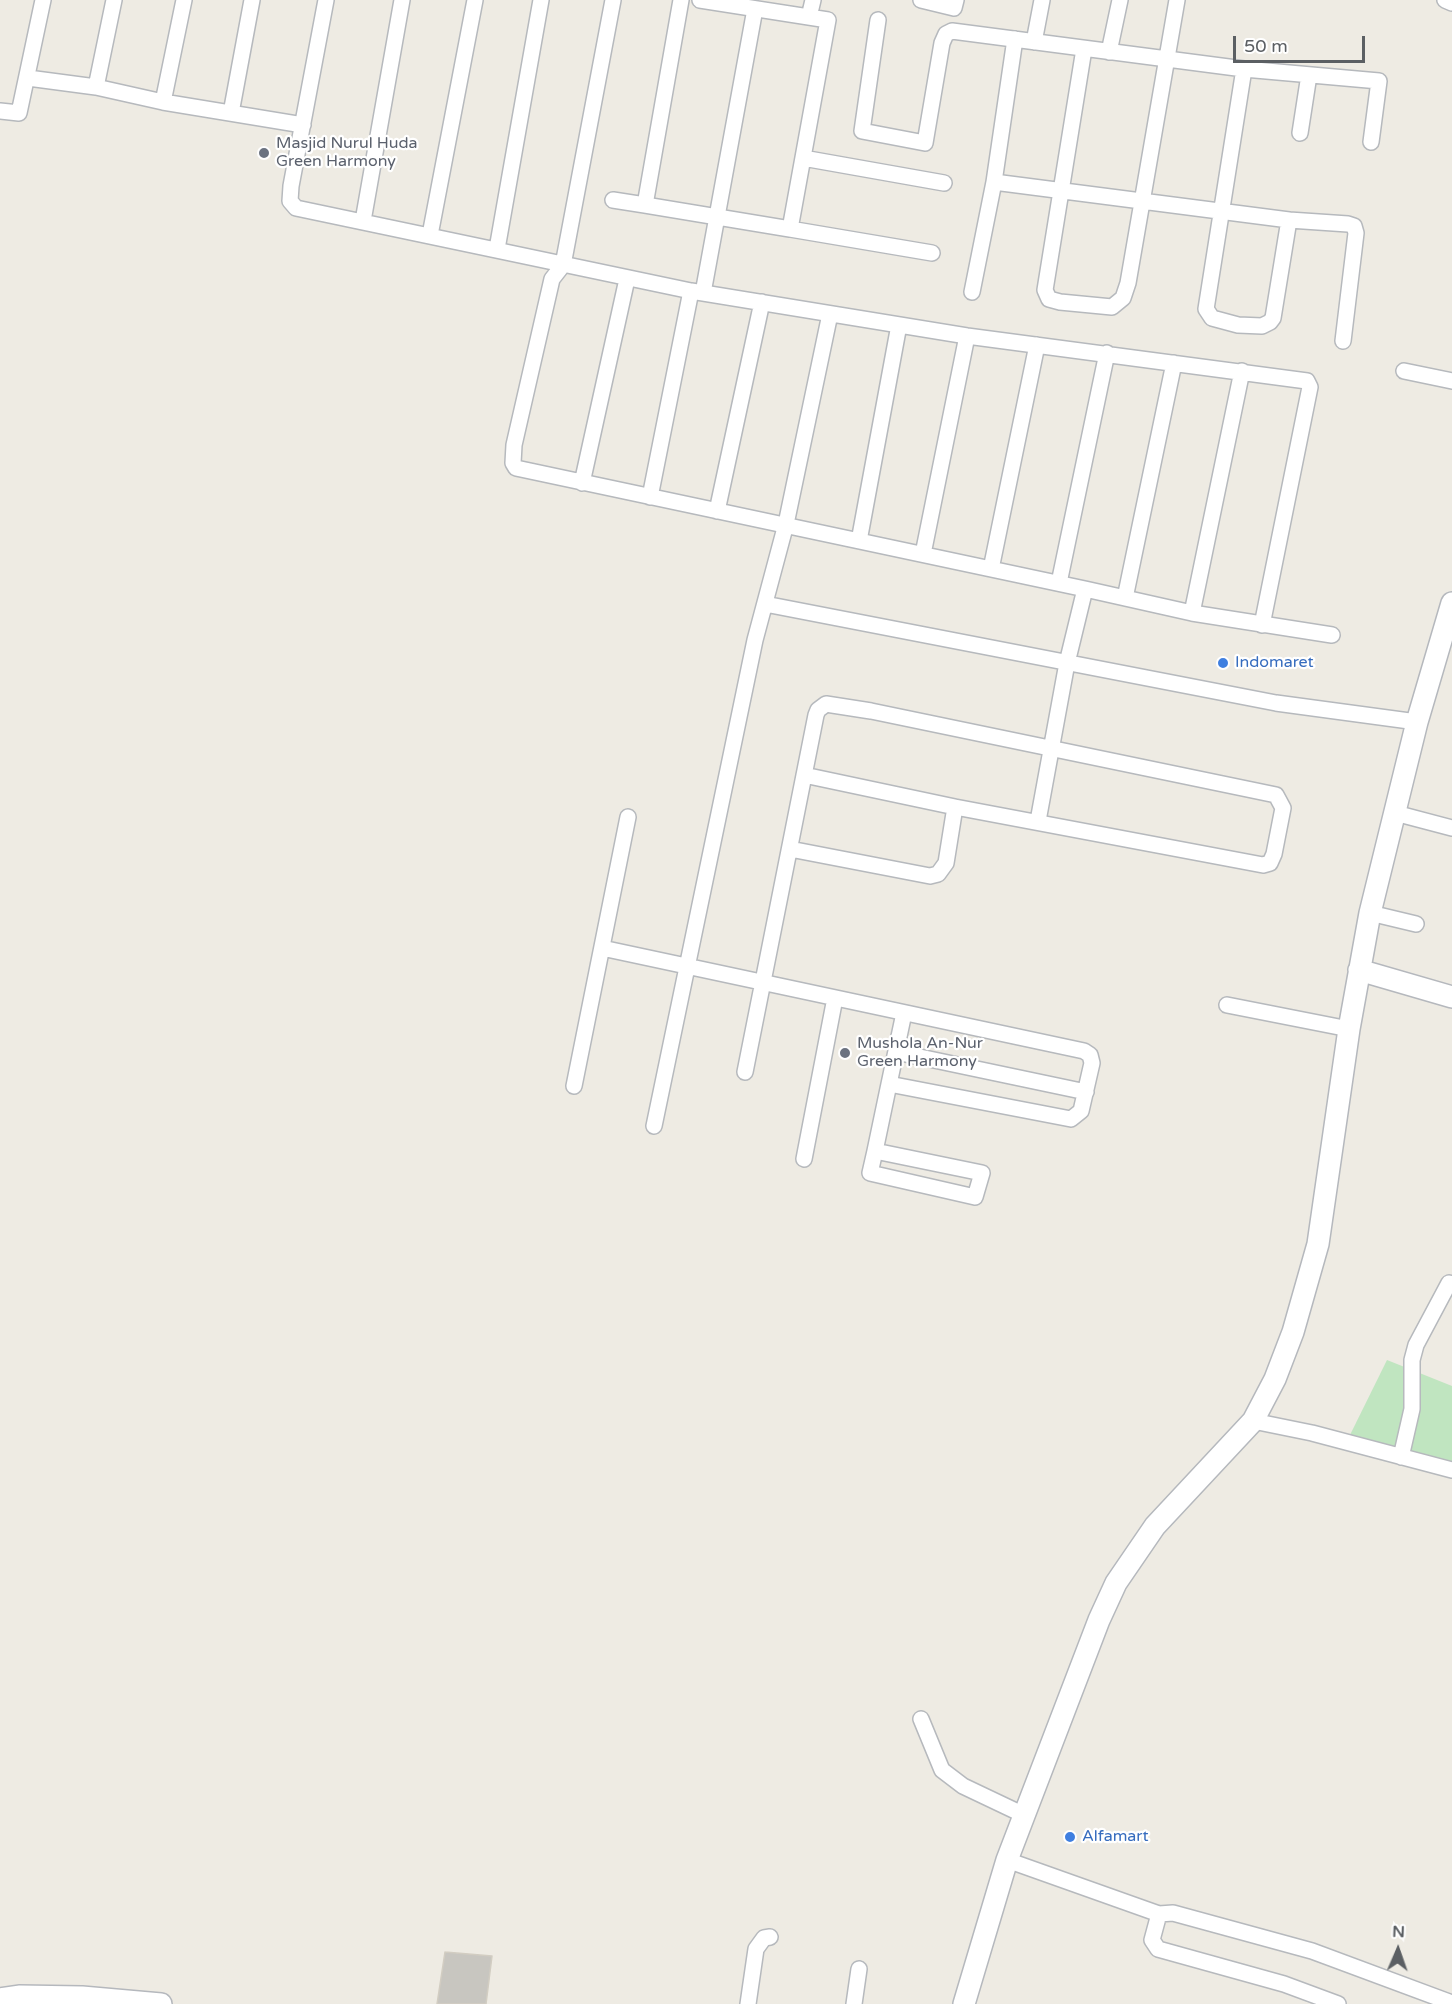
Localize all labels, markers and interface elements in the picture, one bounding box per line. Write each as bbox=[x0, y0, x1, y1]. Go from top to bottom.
scale bar bbox=[1236, 24, 1368, 62]
text: 50 m bbox=[1244, 35, 1288, 57]
place label: Masjid Nurul Huda Green Harmony bbox=[276, 134, 418, 172]
marker: Masjid Nurul Huda Green Harmony bbox=[257, 146, 271, 160]
place label: Indomaret bbox=[1235, 653, 1314, 673]
marker: Indomaret bbox=[1216, 656, 1230, 670]
place label: Mushola An-Nur Green Harmony bbox=[857, 1034, 983, 1072]
marker: Mushola An-Nur Green Harmony bbox=[838, 1046, 852, 1060]
place label: Alfamart bbox=[1082, 1827, 1149, 1847]
marker: Alfamart bbox=[1063, 1830, 1077, 1844]
north arrow bbox=[1368, 1920, 1428, 1980]
text: N bbox=[1392, 1922, 1405, 1942]

